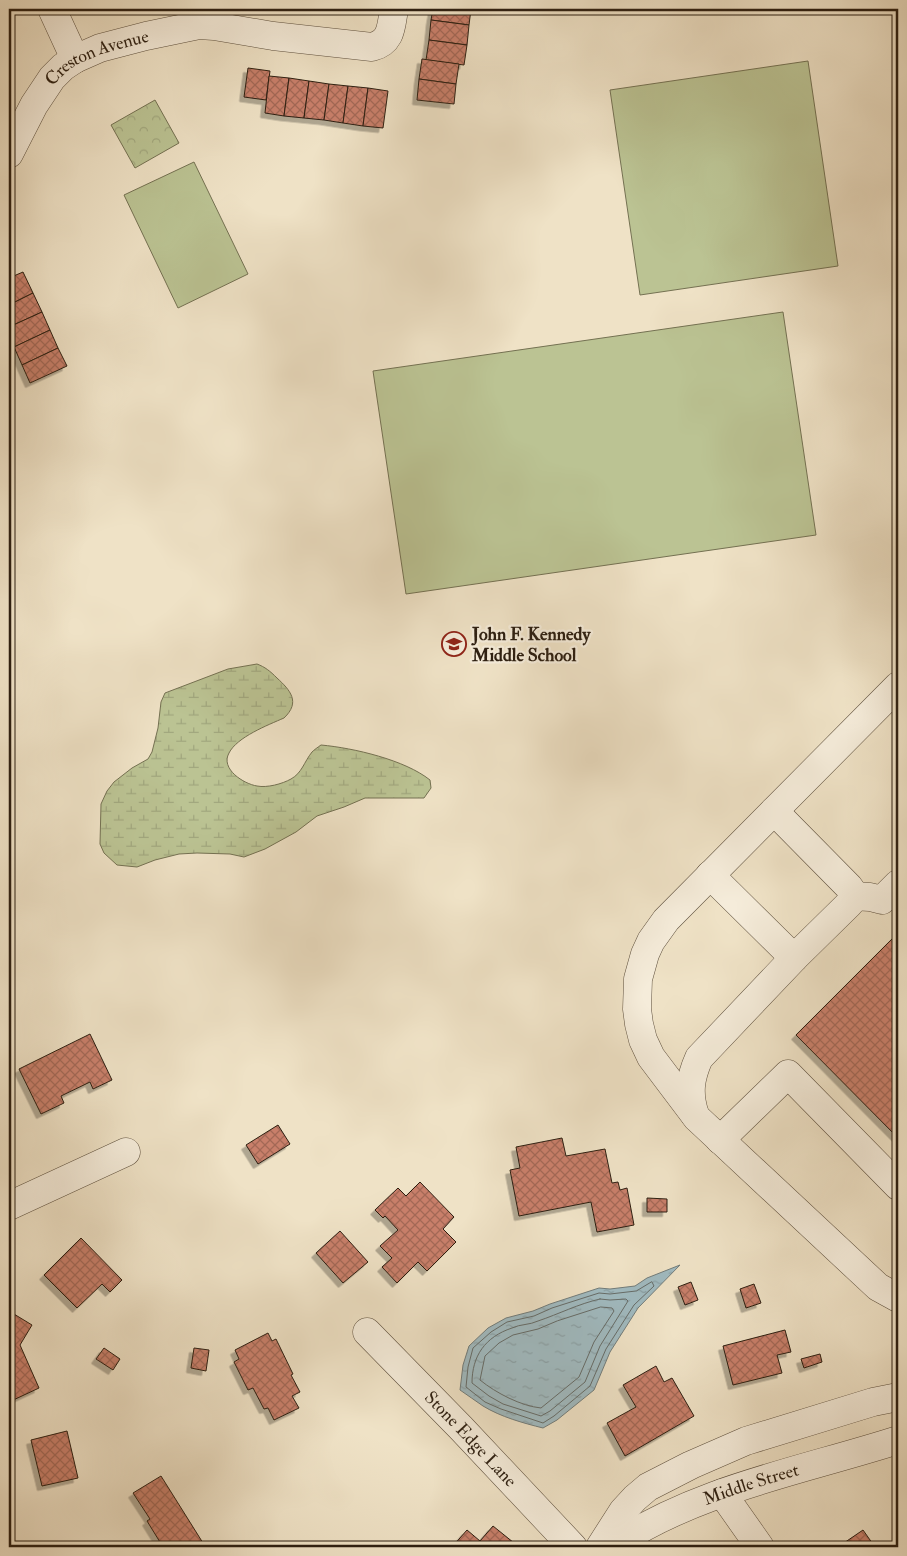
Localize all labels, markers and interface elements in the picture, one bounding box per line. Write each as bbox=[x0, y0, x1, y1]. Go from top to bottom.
street label: Creston Avenue bbox=[40, 24, 152, 90]
place label: John F. Kennedy Middle School bbox=[471, 623, 591, 667]
school or university icon: John F. Kennedy Middle School bbox=[441, 631, 467, 657]
street label: Stone Edge Lane bbox=[420, 1386, 522, 1492]
street label: Middle Street bbox=[700, 1458, 801, 1510]

